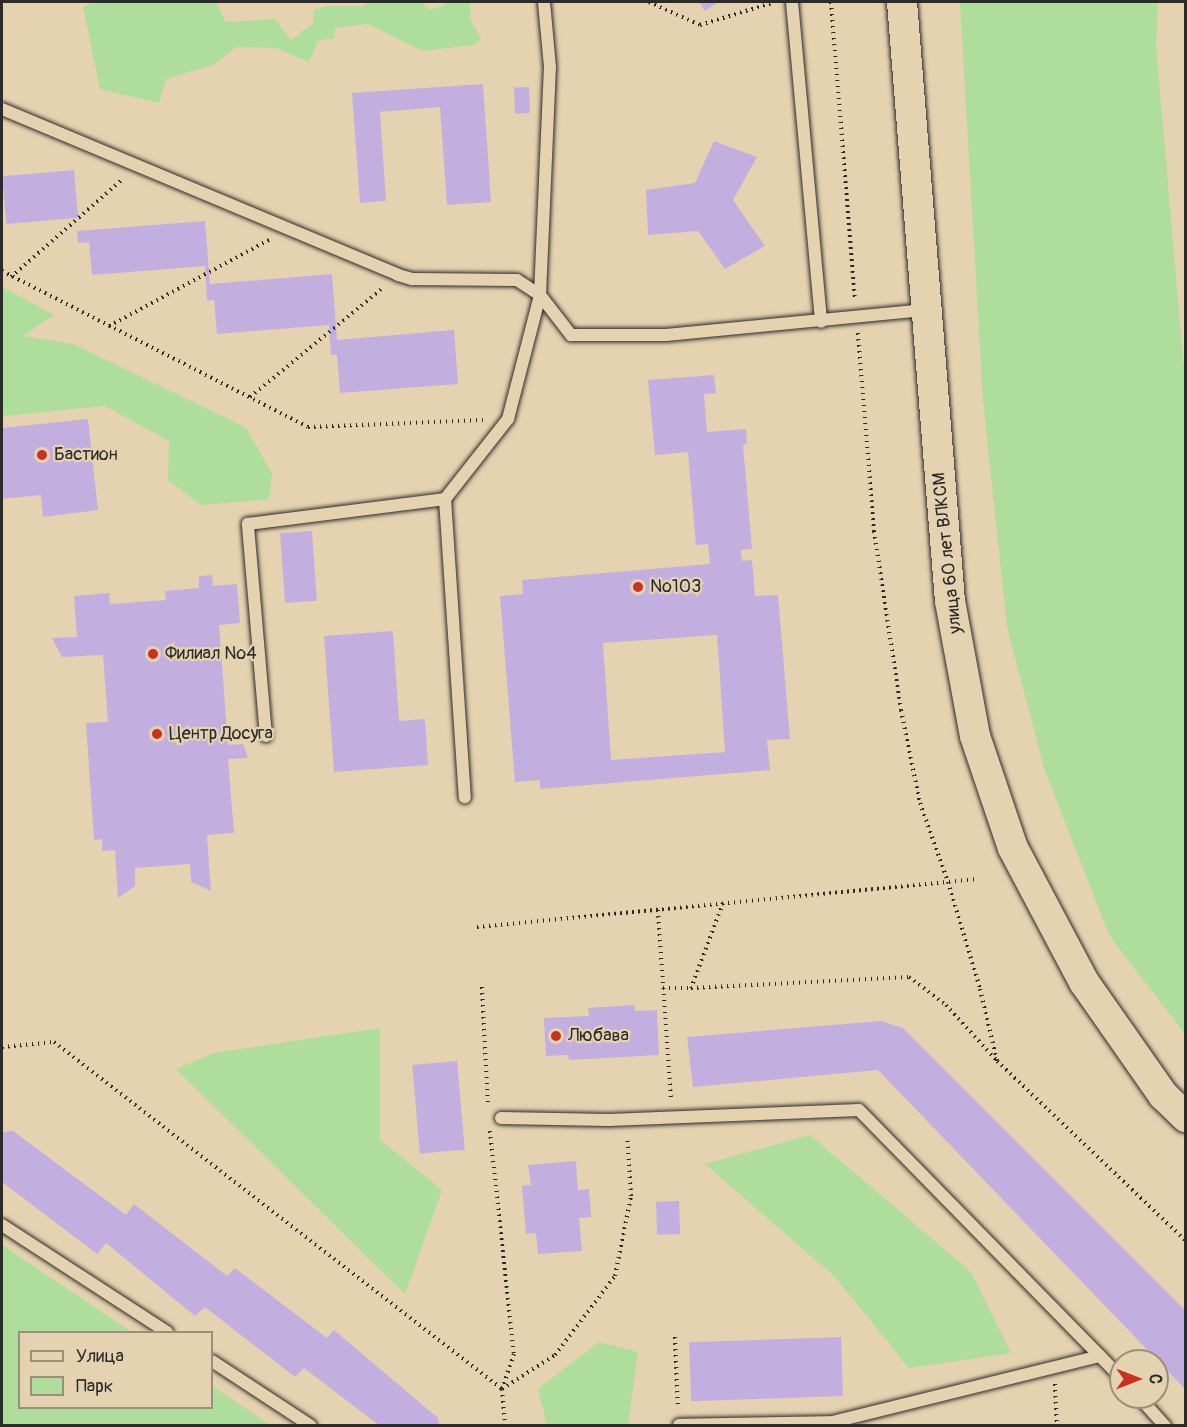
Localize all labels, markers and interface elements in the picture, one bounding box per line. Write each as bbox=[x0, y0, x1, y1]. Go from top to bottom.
place label: Бастион bbox=[54, 444, 118, 466]
marker: Бастион bbox=[35, 448, 49, 462]
street label: улица 60 лет ВЛКСМ bbox=[929, 471, 967, 635]
place label: №103 bbox=[650, 576, 701, 598]
marker: №103 bbox=[631, 580, 645, 594]
place label: Филиал №4 bbox=[165, 643, 257, 665]
marker: Филиал №4 bbox=[146, 647, 160, 661]
place label: Центр Досуга bbox=[169, 723, 273, 745]
marker: Центр Досуга bbox=[150, 727, 164, 741]
place label: Любава bbox=[568, 1025, 629, 1047]
marker: Любава bbox=[549, 1029, 563, 1043]
legend bbox=[18, 1331, 213, 1409]
text: Улица bbox=[76, 1345, 124, 1368]
north arrow bbox=[1109, 1349, 1169, 1409]
text: С bbox=[1145, 1374, 1165, 1384]
text: Парк bbox=[76, 1375, 113, 1398]

